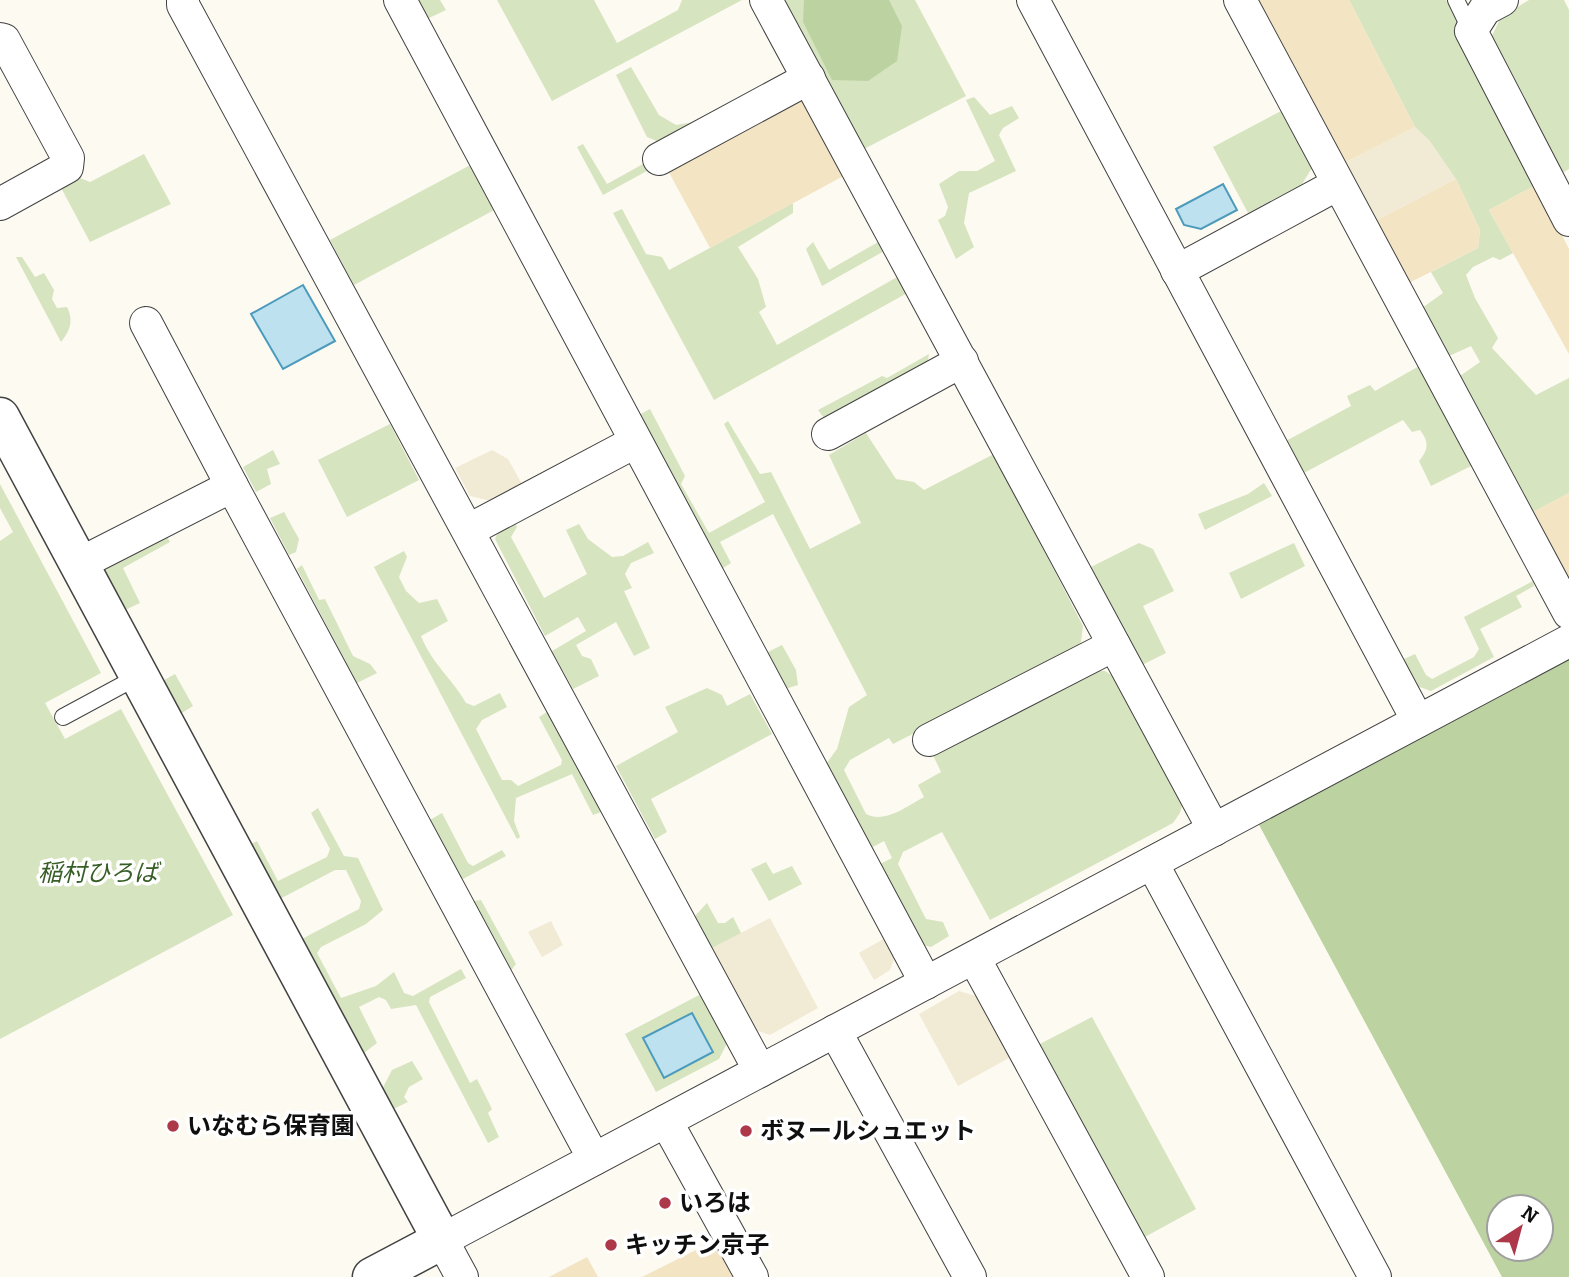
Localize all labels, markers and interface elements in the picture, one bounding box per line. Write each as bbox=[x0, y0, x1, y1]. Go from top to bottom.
park label: 稲村ひろば bbox=[38, 859, 162, 887]
place label: いなむら保育園 bbox=[187, 1112, 355, 1140]
place label: ボヌールシュエット bbox=[760, 1117, 976, 1145]
marker: いなむら保育園 bbox=[165, 1118, 181, 1134]
marker: ボヌールシュエット bbox=[738, 1123, 754, 1139]
place label: いろは bbox=[679, 1189, 751, 1217]
north arrow bbox=[1485, 1193, 1555, 1263]
marker: いろは bbox=[657, 1195, 673, 1211]
text: N bbox=[1517, 1201, 1543, 1228]
place label: キッチン京子 bbox=[625, 1231, 769, 1259]
marker: キッチン京子 bbox=[603, 1237, 619, 1253]

